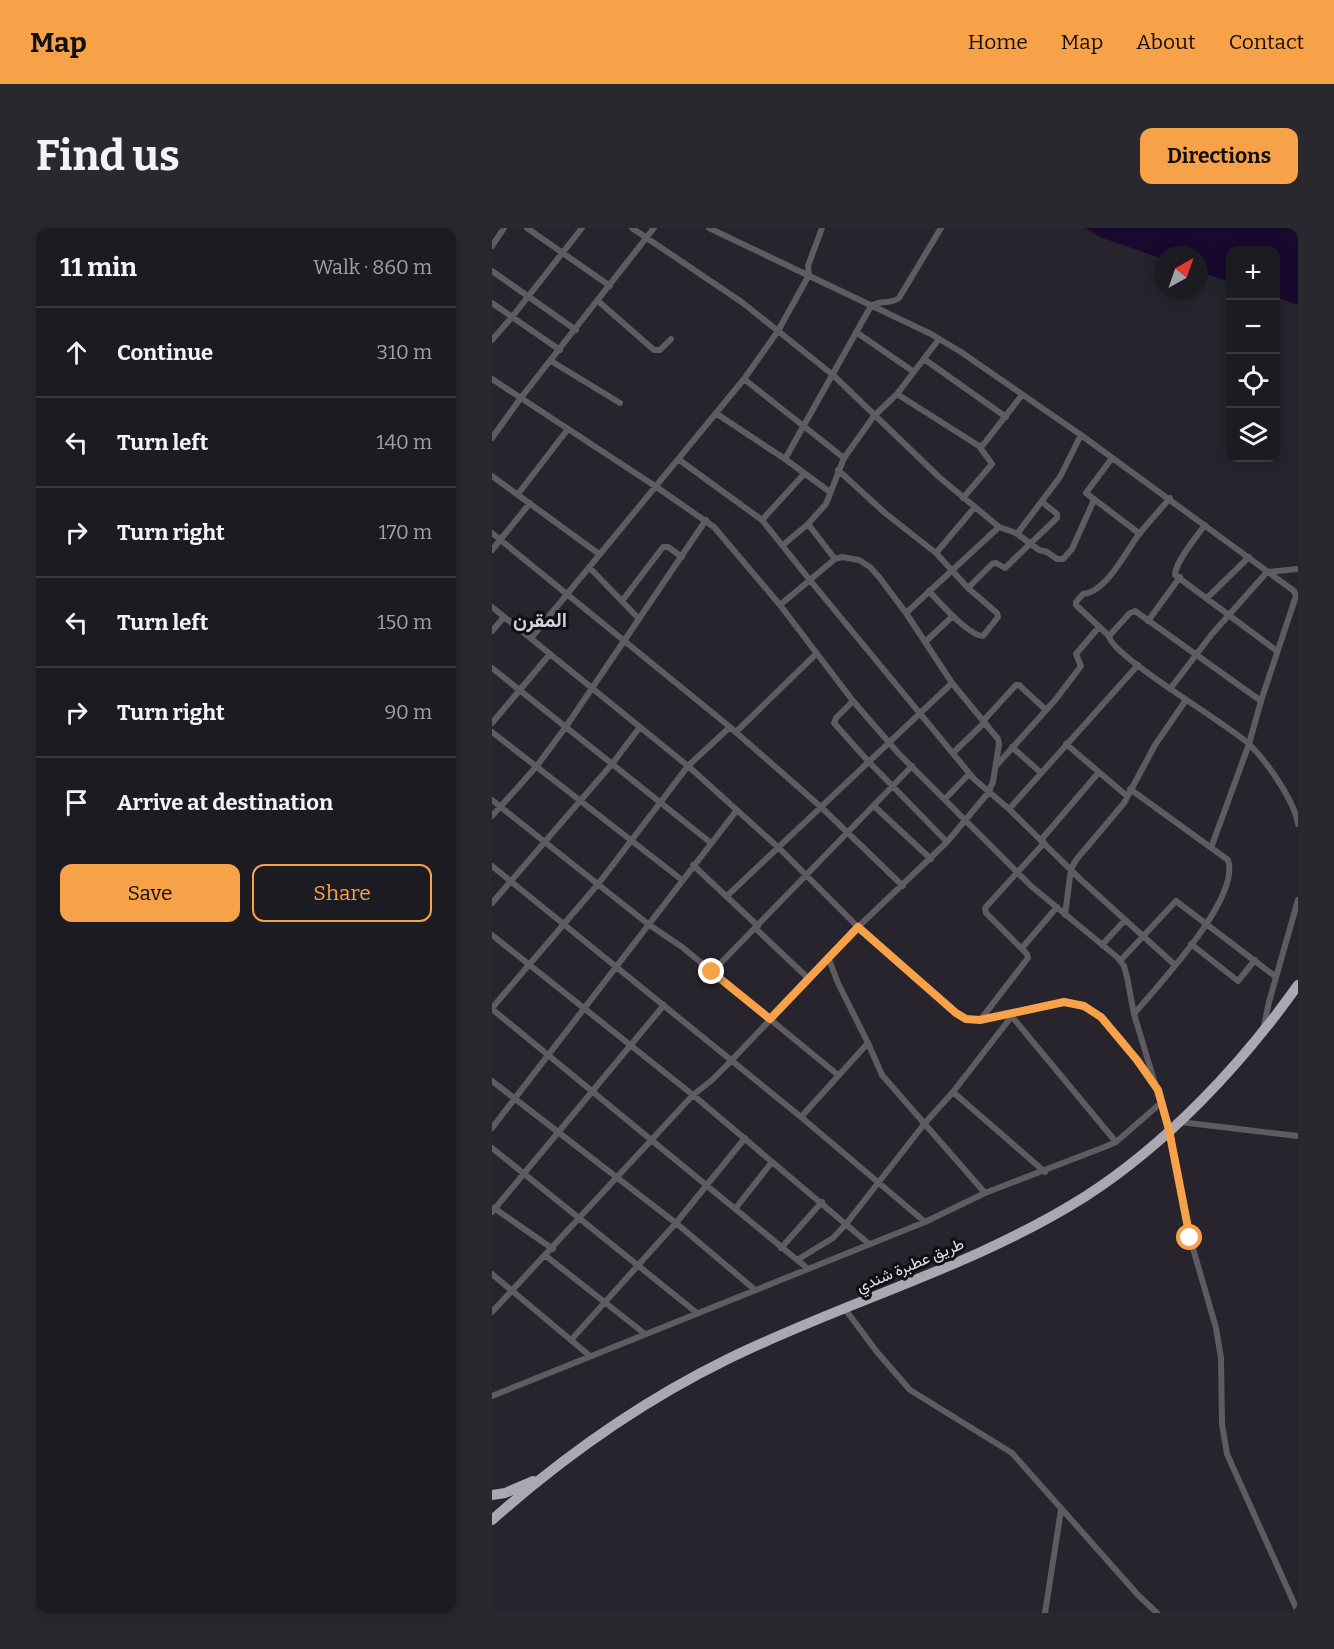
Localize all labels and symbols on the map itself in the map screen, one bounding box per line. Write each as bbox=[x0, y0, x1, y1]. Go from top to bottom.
north arrow bbox=[1154, 246, 1208, 300]
district label: المقرن bbox=[513, 608, 567, 633]
route end bbox=[698, 958, 724, 984]
route start bbox=[1176, 1224, 1202, 1250]
street label: طريق عطبرة شندي bbox=[853, 1234, 968, 1300]

